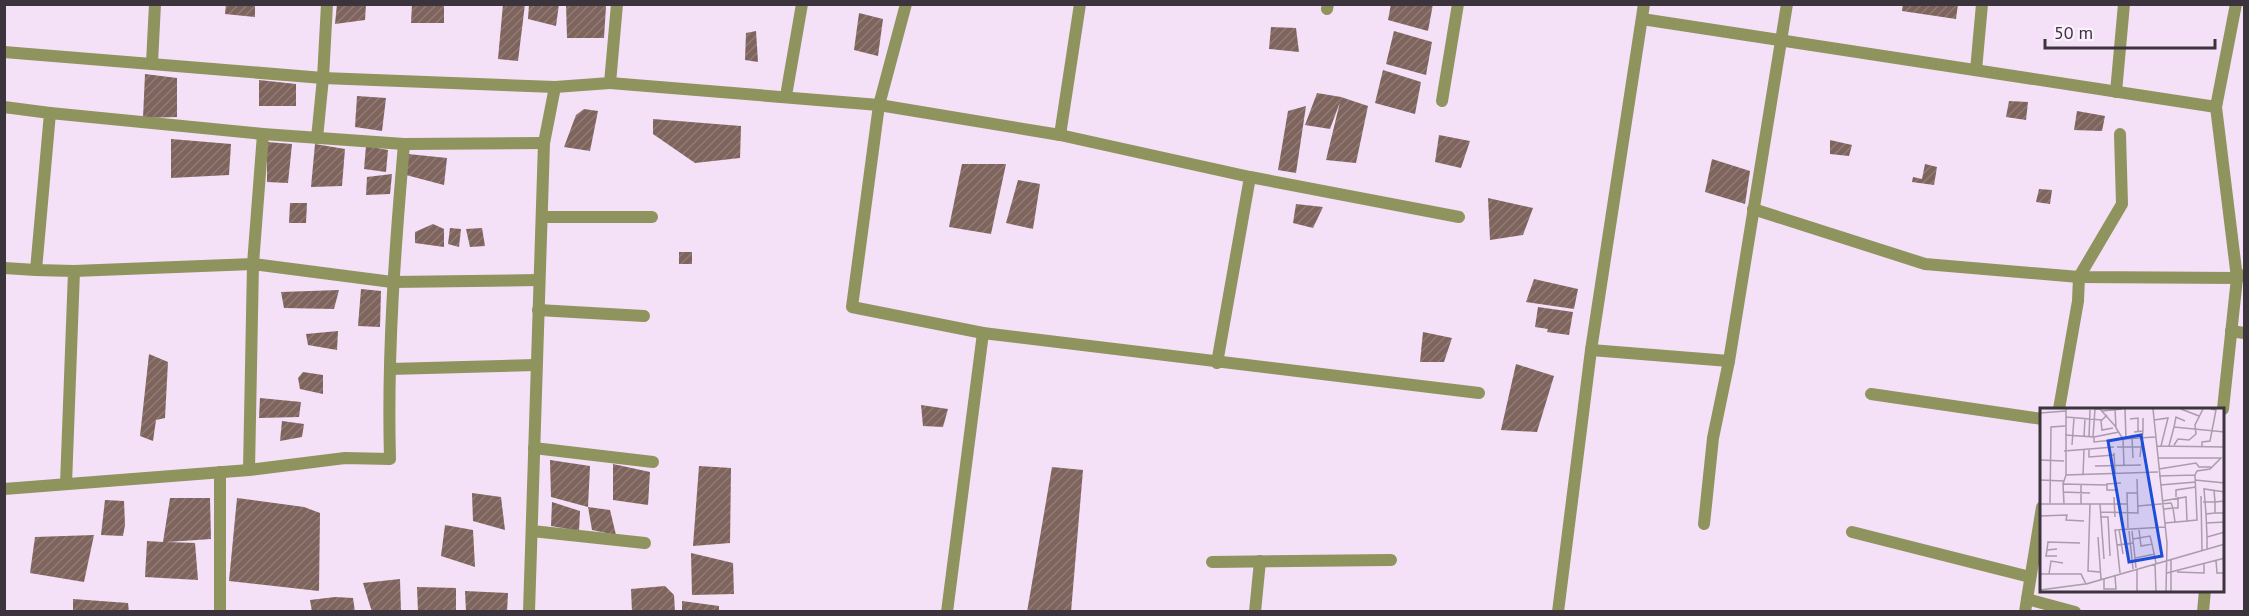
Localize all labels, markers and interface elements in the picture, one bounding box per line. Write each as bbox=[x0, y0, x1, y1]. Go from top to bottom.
scale bar bbox=[2045, 12, 2214, 50]
text: 50 m bbox=[2054, 21, 2093, 44]
inset map bbox=[2040, 408, 2225, 592]

